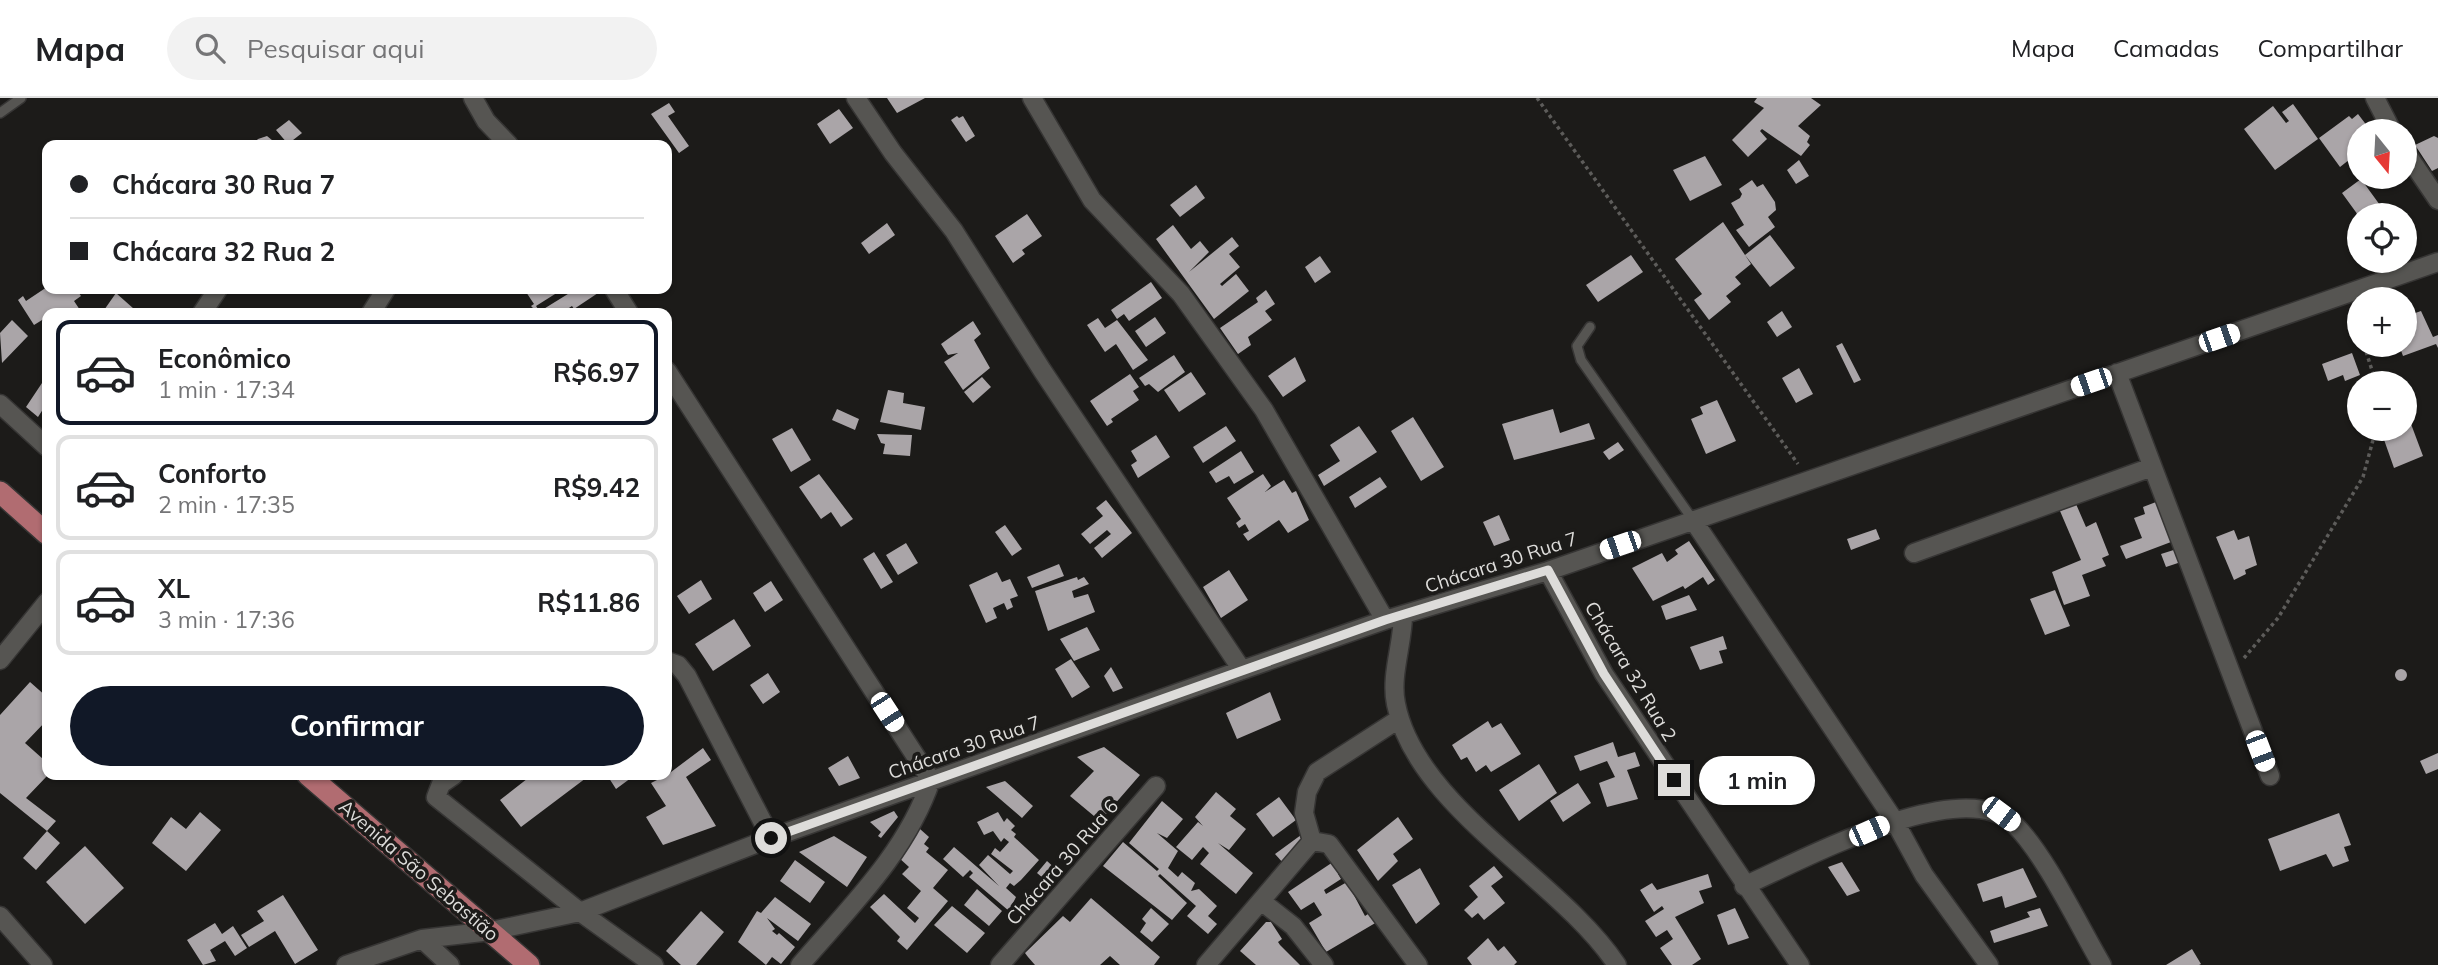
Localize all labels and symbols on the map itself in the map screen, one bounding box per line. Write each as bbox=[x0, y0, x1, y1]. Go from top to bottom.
north arrow bbox=[2347, 119, 2417, 189]
car bbox=[2196, 321, 2243, 355]
car bbox=[2068, 365, 2115, 399]
street label: Chácara 30 Rua 7 bbox=[1422, 526, 1580, 598]
car bbox=[1597, 528, 1644, 562]
street label: Chácara 32 Rua 2 bbox=[1580, 597, 1682, 745]
car bbox=[867, 689, 908, 735]
street label: Chácara 30 Rua 7 bbox=[885, 710, 1043, 784]
car bbox=[2243, 728, 2278, 774]
callout: 1 min bbox=[1698, 756, 1814, 804]
route end bbox=[1658, 764, 1690, 796]
car bbox=[1978, 793, 2025, 835]
street label: Avenida São Sebastião bbox=[334, 794, 504, 946]
street label: Chácara 30 Rua 6 bbox=[1001, 794, 1123, 930]
car bbox=[1846, 813, 1893, 849]
route start bbox=[755, 822, 787, 854]

